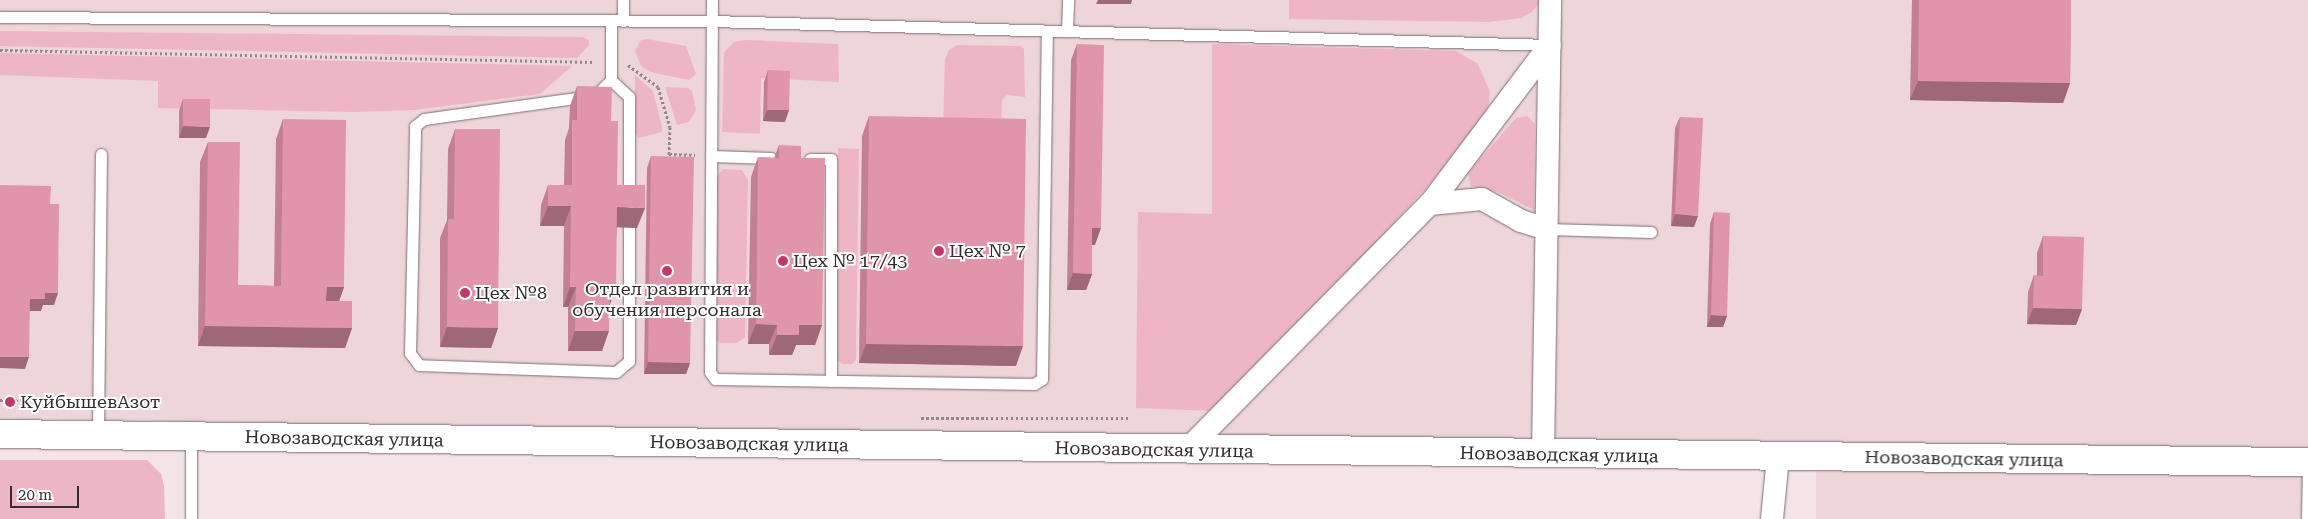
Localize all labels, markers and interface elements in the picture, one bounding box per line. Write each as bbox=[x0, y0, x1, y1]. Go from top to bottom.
place label: Цех № 7 bbox=[949, 240, 1026, 262]
marker: Цех № 7 bbox=[933, 245, 945, 257]
place label: Цех № 17/43 bbox=[793, 250, 907, 272]
marker: Цех № 17/43 bbox=[777, 255, 789, 267]
marker: Отдел развития и обучения персонала bbox=[661, 265, 673, 277]
place label: Отдел развития и обучения персонала bbox=[572, 279, 762, 322]
place label: Цех №8 bbox=[475, 282, 547, 304]
marker: Цех №8 bbox=[459, 287, 471, 299]
place label: КуйбышевАзот bbox=[20, 391, 160, 413]
marker: КуйбышевАзот bbox=[4, 396, 16, 408]
street label: Новозаводская улица bbox=[244, 426, 444, 452]
street label: Новозаводская улица bbox=[649, 431, 849, 457]
street label: Новозаводская улица bbox=[1054, 437, 1254, 463]
street label: Новозаводская улица bbox=[1459, 442, 1659, 468]
street label: Новозаводская улица bbox=[1864, 446, 2064, 472]
scale bar bbox=[12, 476, 81, 508]
text: 20 m bbox=[18, 486, 52, 504]

